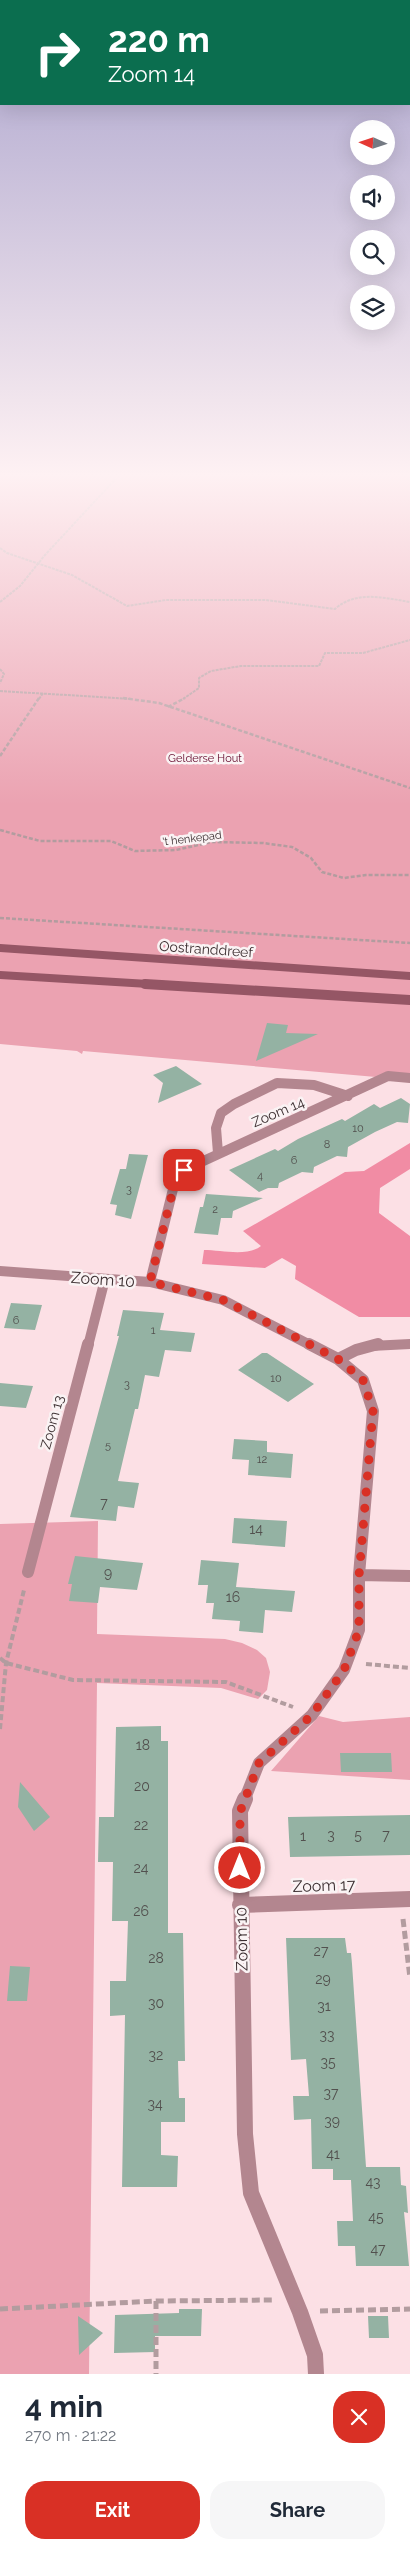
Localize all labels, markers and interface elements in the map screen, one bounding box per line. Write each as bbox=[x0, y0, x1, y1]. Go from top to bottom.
text: 220 m bbox=[108, 19, 210, 60]
icon: right bbox=[25, 20, 90, 85]
text: Zoom 14 bbox=[108, 61, 195, 87]
north arrow bbox=[350, 120, 395, 165]
map controls bbox=[350, 120, 395, 330]
button: sound bbox=[350, 175, 395, 220]
button: search bbox=[350, 230, 395, 275]
button: layers bbox=[350, 285, 395, 330]
park label: Gelderse Hout bbox=[168, 752, 242, 765]
street label: 't henkepad bbox=[162, 828, 223, 849]
street label: Oostranddreef bbox=[159, 938, 255, 960]
street label: Zoom 14 bbox=[249, 1094, 307, 1130]
house number: 10 bbox=[352, 1122, 364, 1135]
house number: 8 bbox=[324, 1138, 330, 1151]
pin bbox=[163, 1149, 205, 1191]
house number: 6 bbox=[291, 1154, 298, 1167]
icon: arrive bbox=[170, 1156, 198, 1184]
house number: 4 bbox=[257, 1169, 263, 1182]
house number: 3 bbox=[126, 1183, 132, 1196]
house number: 2 bbox=[212, 1203, 218, 1216]
street label: Zoom 10 bbox=[70, 1268, 136, 1291]
house number: 6 bbox=[13, 1314, 20, 1327]
house number: 1 bbox=[151, 1324, 156, 1337]
house number: 10 bbox=[270, 1372, 282, 1385]
house number: 3 bbox=[124, 1378, 130, 1391]
street label: Zoom 13 bbox=[37, 1393, 67, 1451]
house number: 5 bbox=[105, 1439, 111, 1452]
house number: 12 bbox=[257, 1453, 267, 1466]
house number: 7 bbox=[100, 1495, 108, 1511]
house number: 14 bbox=[249, 1521, 263, 1537]
house number: 9 bbox=[104, 1565, 112, 1581]
house number: 16 bbox=[226, 1589, 240, 1605]
house number: 18 bbox=[136, 1737, 150, 1753]
house number: 20 bbox=[134, 1778, 150, 1794]
house number: 22 bbox=[134, 1817, 148, 1833]
house number: 3 bbox=[327, 1827, 335, 1843]
house number: 5 bbox=[354, 1827, 362, 1843]
house number: 7 bbox=[382, 1827, 390, 1843]
house number: 1 bbox=[300, 1828, 306, 1844]
position arrow bbox=[213, 1841, 265, 1893]
house number: 24 bbox=[134, 1860, 149, 1876]
street label: Zoom 17 bbox=[292, 1875, 356, 1896]
house number: 26 bbox=[133, 1903, 149, 1919]
street label: Zoom 10 bbox=[231, 1907, 252, 1971]
house number: 27 bbox=[314, 1943, 329, 1959]
house number: 28 bbox=[148, 1950, 164, 1966]
house number: 29 bbox=[315, 1971, 331, 1987]
house number: 30 bbox=[148, 1995, 164, 2011]
house number: 31 bbox=[317, 1998, 331, 2014]
house number: 33 bbox=[320, 2027, 334, 2043]
house number: 32 bbox=[149, 2047, 163, 2063]
house number: 35 bbox=[320, 2054, 336, 2070]
house number: 37 bbox=[324, 2085, 339, 2101]
house number: 34 bbox=[147, 2096, 163, 2112]
house number: 39 bbox=[324, 2113, 340, 2129]
house number: 41 bbox=[326, 2146, 340, 2162]
house number: 43 bbox=[365, 2174, 381, 2190]
house number: 45 bbox=[368, 2209, 384, 2225]
house number: 47 bbox=[370, 2241, 386, 2257]
text: 4 min bbox=[25, 2389, 103, 2424]
button: close bbox=[333, 2391, 385, 2443]
text: 270 m · 21:22 bbox=[25, 2426, 116, 2445]
button: Exit bbox=[25, 2481, 200, 2539]
button: Share bbox=[210, 2481, 385, 2539]

